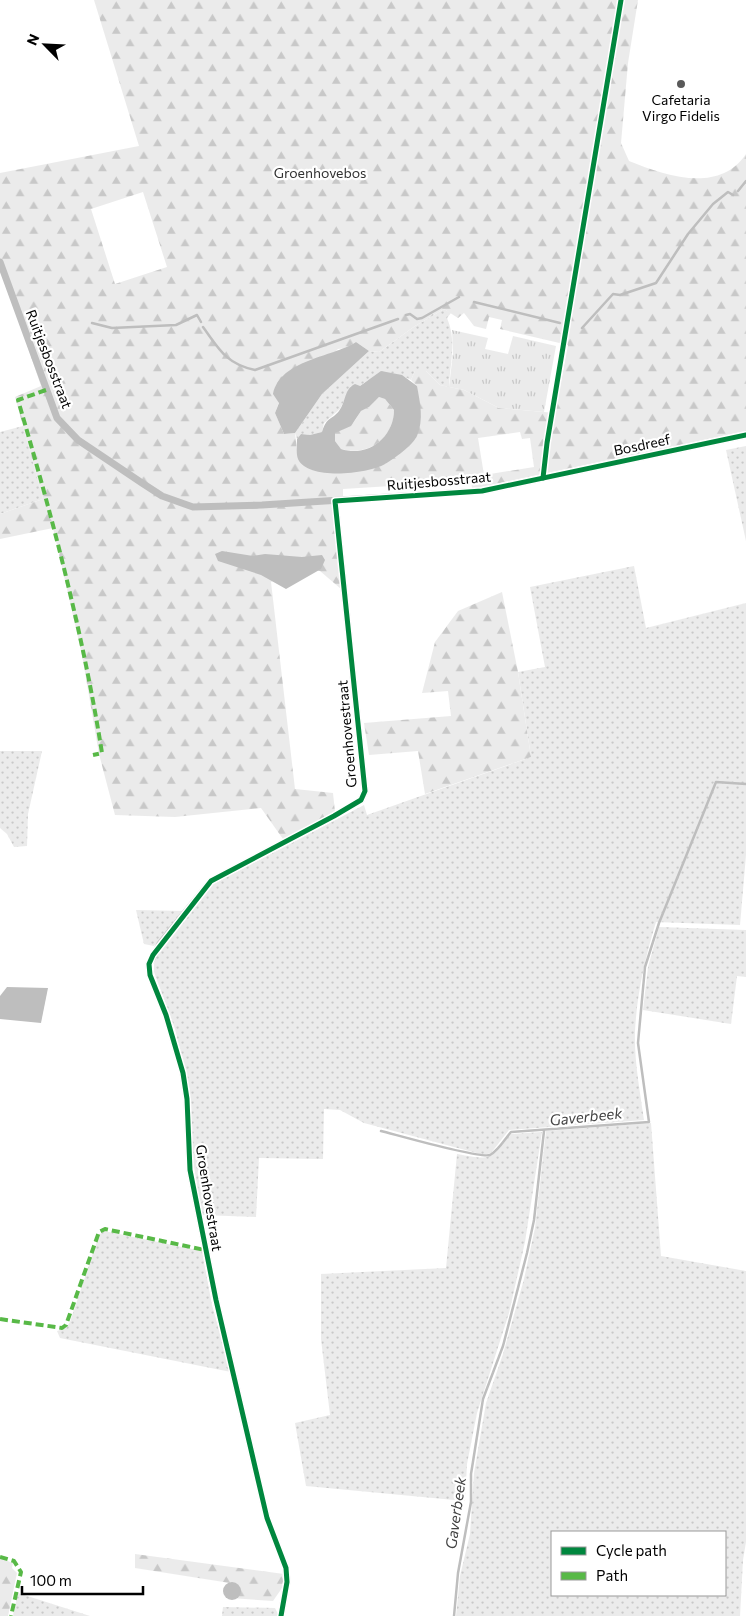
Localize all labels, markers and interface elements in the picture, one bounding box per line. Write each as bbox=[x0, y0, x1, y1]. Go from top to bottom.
north arrow bbox=[20, 20, 70, 70]
text: N bbox=[23, 31, 43, 48]
marker: Cafetaria Virgo Fidelis bbox=[675, 78, 687, 90]
place label: Cafetaria Virgo Fidelis bbox=[642, 91, 720, 124]
park label: Groenhovebos bbox=[274, 164, 366, 181]
street label: Ruitjesbosstraat bbox=[23, 307, 76, 411]
street label: Bosdreef bbox=[612, 430, 672, 459]
street label: Ruitjesbosstraat bbox=[386, 467, 492, 494]
street label: Groenhovestraat bbox=[333, 679, 360, 788]
water label: Gaverbeek bbox=[549, 1103, 624, 1129]
street label: Groenhovestraat bbox=[193, 1143, 226, 1253]
water label: Gaverbeek bbox=[441, 1475, 469, 1550]
legend bbox=[551, 1531, 726, 1596]
text: Cycle path bbox=[596, 1541, 667, 1559]
scale bar bbox=[22, 1564, 144, 1596]
text: Path bbox=[596, 1566, 628, 1584]
text: 100 m bbox=[30, 1571, 72, 1589]

